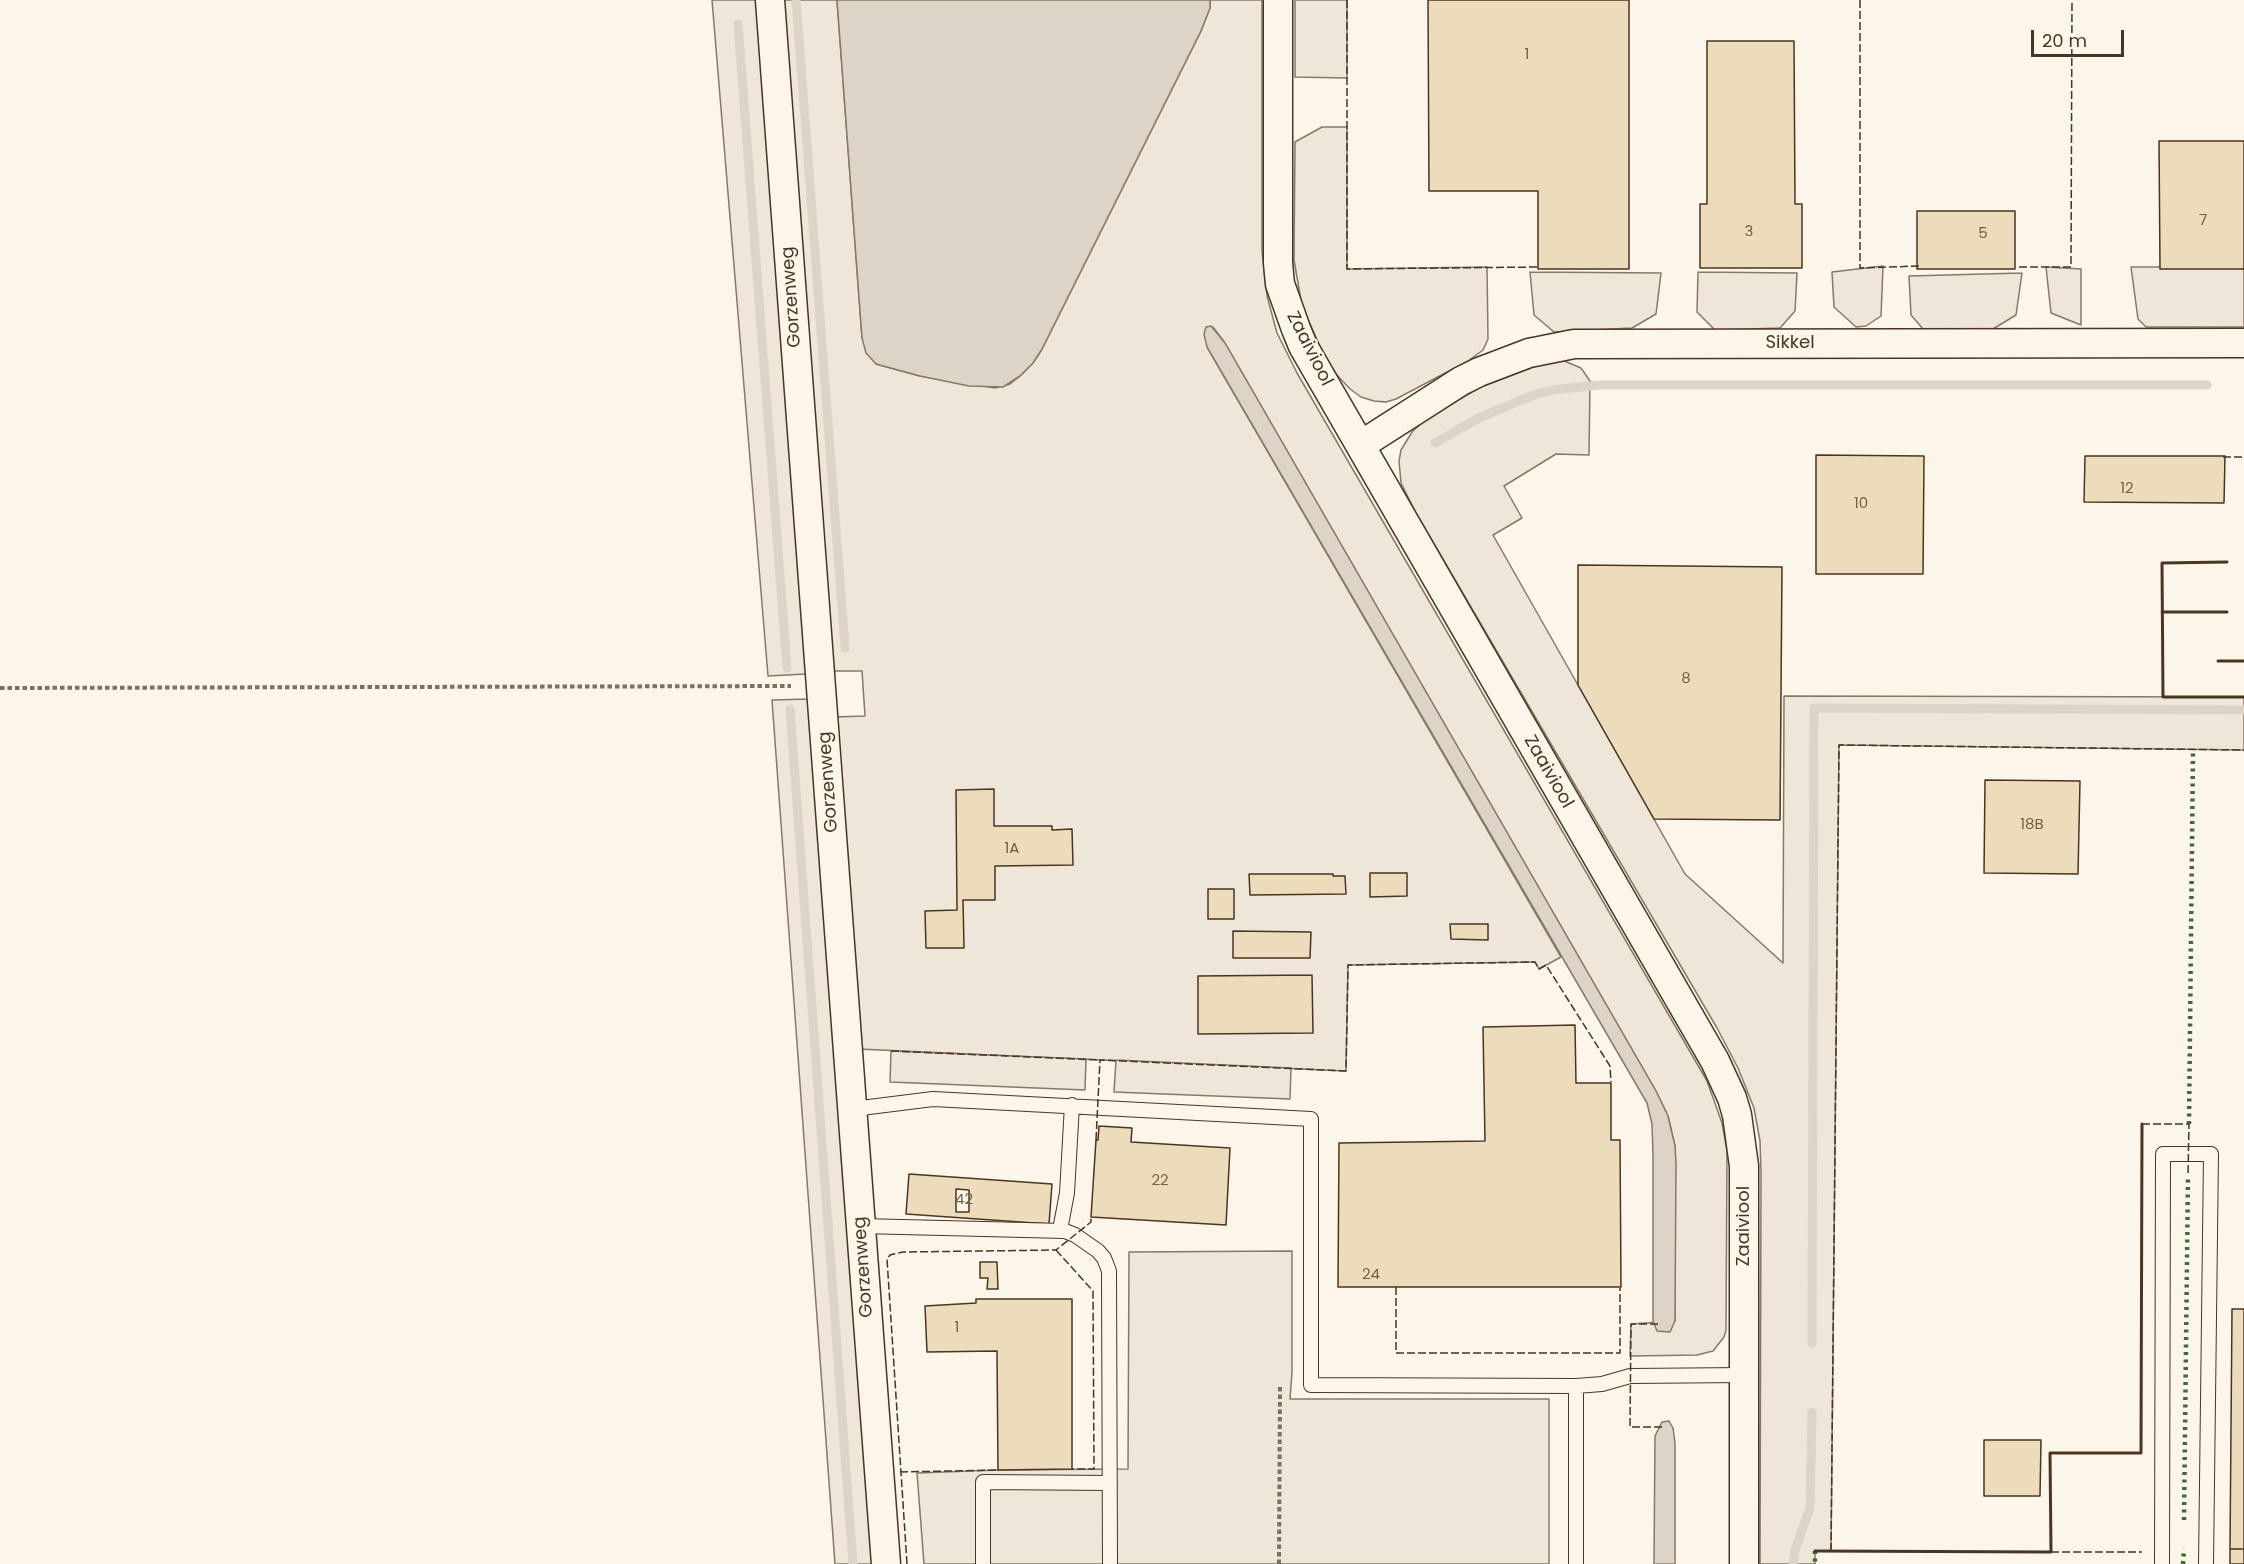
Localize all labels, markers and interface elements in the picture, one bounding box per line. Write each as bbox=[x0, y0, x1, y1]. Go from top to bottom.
scale bar bbox=[2034, 18, 2127, 56]
text: 20 m bbox=[2042, 28, 2087, 53]
house number: 1 bbox=[1525, 46, 1529, 64]
house number: 7 bbox=[2199, 212, 2207, 230]
house number: 3 bbox=[1745, 223, 1753, 241]
house number: 5 bbox=[1978, 225, 1988, 243]
street label: Gorzenweg bbox=[778, 246, 806, 348]
street label: Zaaiviool bbox=[1281, 308, 1337, 390]
street label: Sikkel bbox=[1765, 332, 1815, 354]
house number: 12 bbox=[2120, 480, 2134, 498]
house number: 10 bbox=[1854, 495, 1868, 513]
house number: 8 bbox=[1681, 670, 1691, 688]
street label: Gorzenweg bbox=[815, 731, 843, 833]
street label: Zaaiviool bbox=[1519, 732, 1577, 812]
house number: 18B bbox=[2020, 816, 2044, 834]
house number: 1A bbox=[1005, 840, 1019, 858]
house number: 22 bbox=[1151, 1172, 1169, 1190]
street label: Zaaiviool bbox=[1733, 1186, 1755, 1266]
house number: 42 bbox=[955, 1191, 973, 1209]
street label: Gorzenweg bbox=[850, 1216, 878, 1318]
house number: 24 bbox=[1362, 1266, 1380, 1284]
house number: 1 bbox=[955, 1319, 959, 1337]

